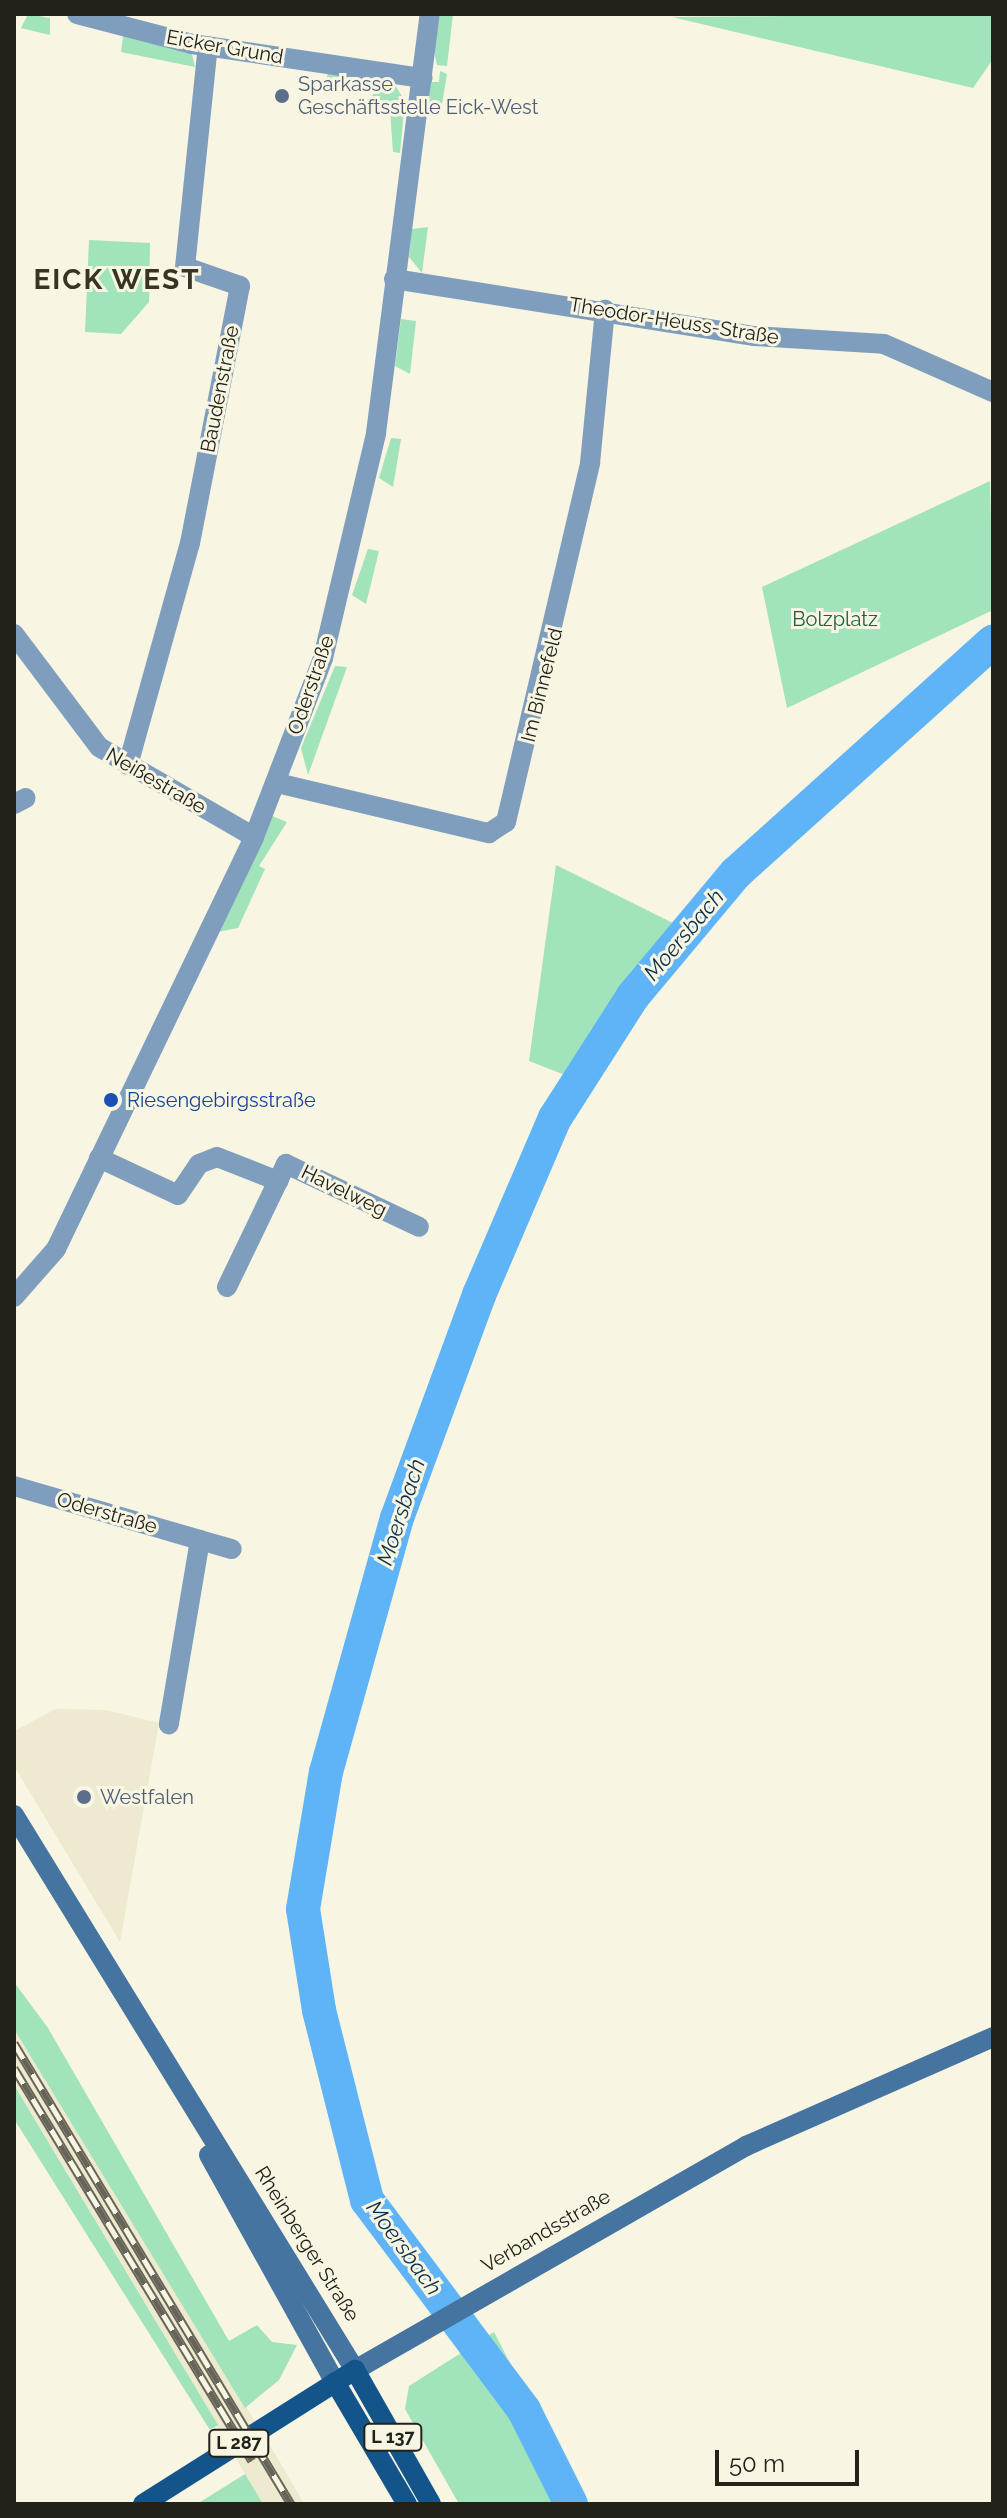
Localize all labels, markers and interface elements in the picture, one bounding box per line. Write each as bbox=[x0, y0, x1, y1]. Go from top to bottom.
street label: Eicker Grund bbox=[164, 25, 286, 69]
place label: Sparkasse Geschäftsstelle Eick-West bbox=[298, 72, 538, 119]
marker: Sparkasse Geschäftsstelle Eick-West bbox=[273, 87, 291, 105]
district label: EICK WEST bbox=[33, 263, 201, 297]
street label: Theodor-Heuss-Straße bbox=[568, 293, 780, 349]
street label: Baudenstraße bbox=[196, 323, 244, 455]
park label: Bolzplatz bbox=[792, 607, 878, 631]
street label: Im Binnefeld bbox=[516, 625, 568, 745]
street label: Oderstraße bbox=[283, 632, 339, 738]
street label: Neißestraße bbox=[102, 743, 210, 819]
water label: Moersbach bbox=[638, 884, 730, 986]
place label: Riesengebirgsstraße bbox=[127, 1088, 316, 1112]
marker: Riesengebirgsstraße bbox=[102, 1091, 120, 1109]
street label: Havelweg bbox=[297, 1160, 391, 1222]
water label: Moersbach bbox=[371, 1455, 431, 1569]
street label: Oderstraße bbox=[54, 1487, 160, 1539]
place label: Westfalen bbox=[100, 1785, 194, 1809]
marker: Westfalen bbox=[75, 1788, 93, 1806]
street label: Rheinberger Straße bbox=[249, 2162, 365, 2326]
street label: Verbandsstraße bbox=[477, 2184, 615, 2278]
water label: Moersbach bbox=[361, 2196, 447, 2300]
road number: L 137 bbox=[363, 2423, 423, 2451]
road number: L 287 bbox=[207, 2429, 271, 2457]
scale bar bbox=[719, 2434, 863, 2484]
text: 50 m bbox=[729, 2449, 785, 2478]

